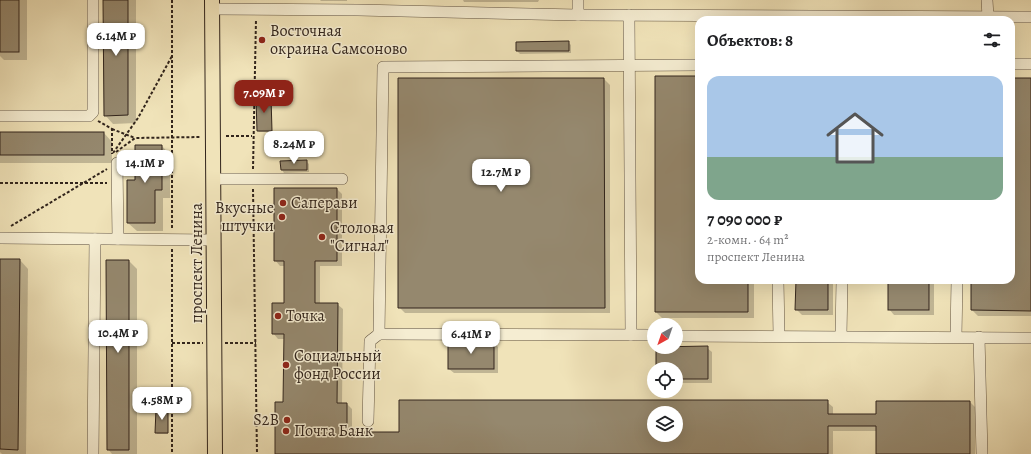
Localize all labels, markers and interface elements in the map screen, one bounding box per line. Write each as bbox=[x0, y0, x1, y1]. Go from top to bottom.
place label: Восточная окраина Самсоново bbox=[270, 20, 407, 60]
pin: 6.14M ₽ bbox=[79, 23, 153, 57]
text: 6.14M ₽ bbox=[96, 27, 136, 44]
text: Объектов: 8 bbox=[707, 29, 793, 52]
icon: filters bbox=[981, 29, 1003, 51]
marker: Восточная окраина Самсоново bbox=[257, 35, 267, 45]
pin: 7.09M ₽ bbox=[227, 80, 301, 114]
text: 7.09M ₽ bbox=[243, 84, 285, 101]
icon: home bbox=[819, 102, 891, 174]
pin: 8.24M ₽ bbox=[257, 131, 331, 165]
text: 8.24M ₽ bbox=[273, 135, 315, 152]
pin: 14.1M ₽ bbox=[108, 150, 182, 184]
text: 14.1M ₽ bbox=[126, 154, 164, 171]
pin: 12.7M ₽ bbox=[464, 159, 538, 193]
text: 12.7M ₽ bbox=[481, 163, 521, 180]
place label: Саперави bbox=[291, 192, 358, 214]
place label: Вкусные штучки bbox=[215, 197, 274, 237]
marker: Саперави bbox=[278, 198, 288, 208]
street label: проспект Ленина bbox=[186, 202, 208, 323]
text: 7 090 000 ₽ bbox=[707, 208, 782, 231]
marker: Вкусные штучки bbox=[277, 212, 287, 222]
place label: Столовая "Сигнал" bbox=[330, 217, 394, 257]
text: 2-комн. · 64 m² bbox=[707, 231, 788, 248]
marker: Столовая "Сигнал" bbox=[317, 232, 327, 242]
text: проспект Ленина bbox=[707, 248, 805, 265]
place label: Точка bbox=[286, 305, 326, 327]
marker: Точка bbox=[273, 311, 283, 321]
north arrow bbox=[647, 318, 683, 354]
map controls bbox=[647, 318, 683, 442]
pin: 10.4M ₽ bbox=[81, 320, 155, 354]
pin: 6.41M ₽ bbox=[434, 321, 508, 355]
text: 10.4M ₽ bbox=[98, 324, 138, 341]
text: 6.41M ₽ bbox=[451, 325, 491, 342]
place label: Социальный фонд России bbox=[294, 345, 382, 385]
marker: Социальный фонд России bbox=[281, 360, 291, 370]
button: locate bbox=[647, 362, 683, 398]
pin: 4.58M ₽ bbox=[125, 387, 199, 421]
text: 4.58M ₽ bbox=[141, 391, 183, 408]
button: layers bbox=[647, 406, 683, 442]
place label: S2B bbox=[253, 409, 279, 431]
marker: S2B bbox=[282, 415, 292, 425]
place label: Почта Банк bbox=[294, 420, 373, 442]
marker: Почта Банк bbox=[281, 426, 291, 436]

